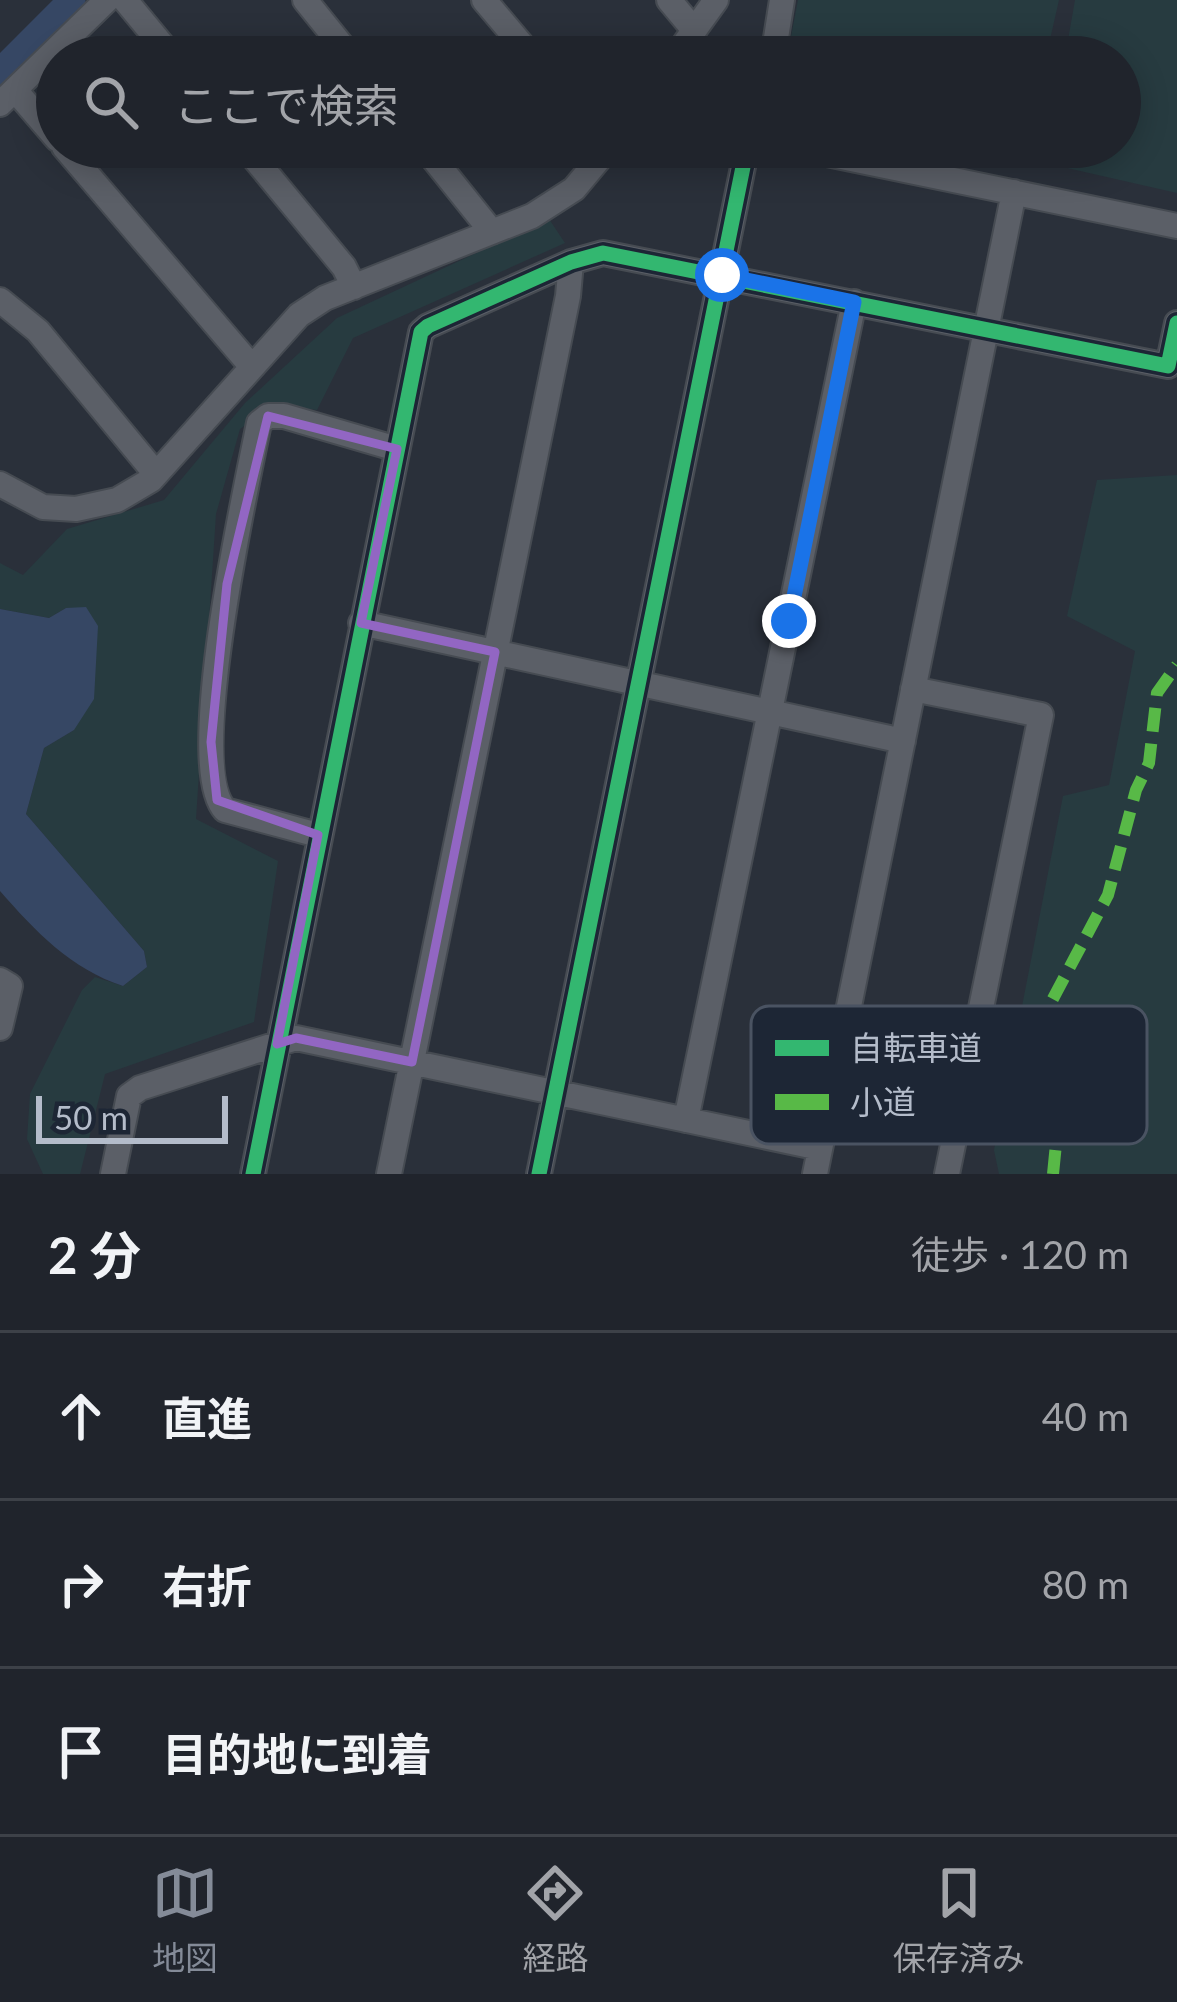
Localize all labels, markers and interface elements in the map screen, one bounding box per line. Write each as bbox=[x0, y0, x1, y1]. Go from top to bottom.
search box bbox=[36, 36, 1141, 168]
icon: search bbox=[78, 69, 144, 135]
text: ここで検索 bbox=[174, 78, 399, 132]
route start bbox=[695, 248, 749, 302]
route end bbox=[762, 594, 816, 648]
legend bbox=[751, 1006, 1147, 1144]
text: 自転車道 bbox=[850, 1027, 982, 1067]
text: 小道 bbox=[850, 1081, 916, 1121]
scale bar bbox=[36, 1090, 228, 1143]
text: 50 m bbox=[54, 1097, 128, 1137]
text: 2 分 bbox=[48, 1224, 141, 1285]
text: 徒歩 · 120 m bbox=[911, 1231, 1129, 1277]
icon: ahead bbox=[48, 1383, 114, 1449]
text: 直進 bbox=[162, 1391, 252, 1445]
text: 40 m bbox=[1042, 1393, 1129, 1439]
icon: right bbox=[48, 1551, 114, 1617]
text: 右折 bbox=[162, 1559, 252, 1613]
text: 80 m bbox=[1042, 1561, 1129, 1607]
icon: arrive bbox=[48, 1719, 114, 1785]
text: 目的地に到着 bbox=[162, 1727, 432, 1781]
tab: 地図 bbox=[152, 1860, 218, 1980]
tab: 経路 bbox=[522, 1860, 588, 1980]
tab: 保存済み bbox=[893, 1860, 1025, 1980]

